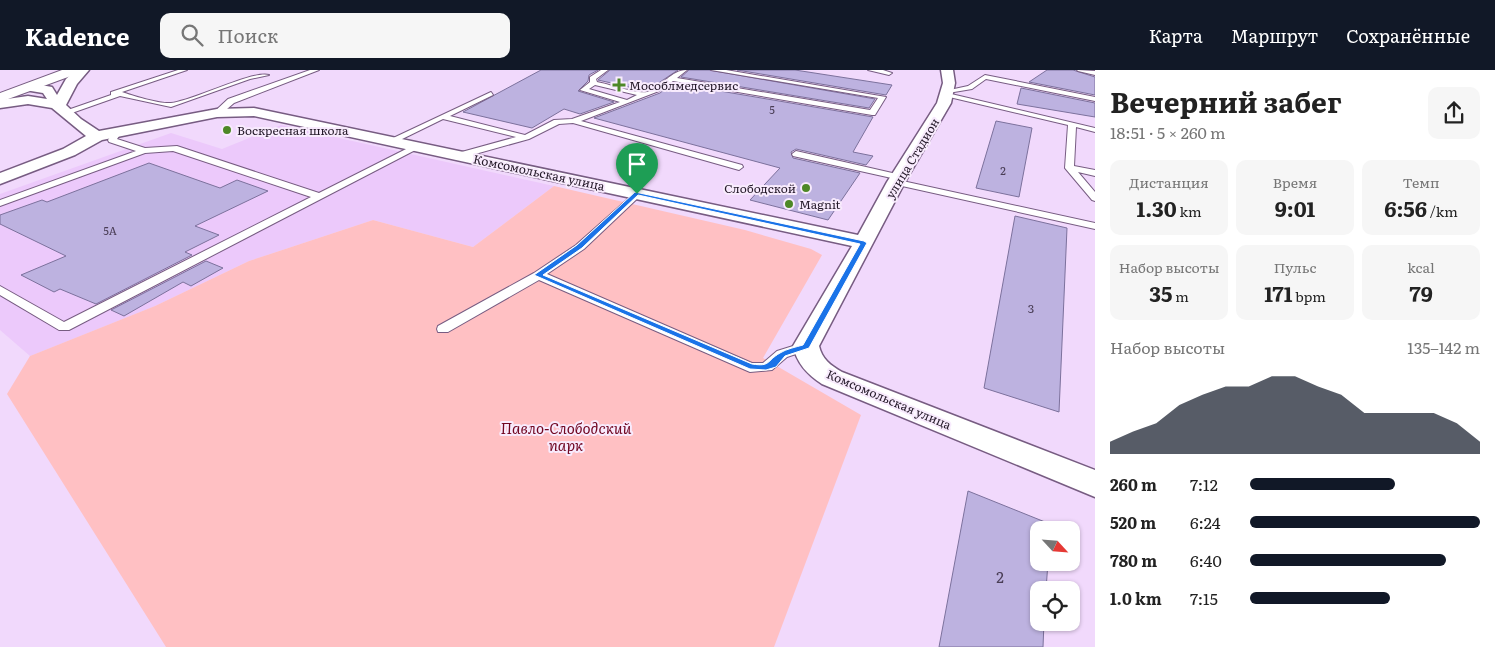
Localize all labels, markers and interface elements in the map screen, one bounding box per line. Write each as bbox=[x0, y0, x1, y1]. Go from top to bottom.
search box bbox=[160, 13, 510, 58]
text: Kadence bbox=[25, 18, 130, 53]
icon: search bbox=[178, 21, 206, 49]
text: Поиск bbox=[218, 21, 278, 49]
text: Карта bbox=[1149, 22, 1203, 49]
text: Маршрут bbox=[1231, 22, 1318, 49]
text: Сохранённые bbox=[1346, 22, 1470, 49]
place label: Мособлмедсервис bbox=[629, 76, 738, 94]
marker: Мособлмедсервис bbox=[613, 79, 625, 91]
text: Вечерний забег bbox=[1110, 80, 1342, 122]
button: share bbox=[1428, 87, 1480, 139]
house number: 5 bbox=[769, 101, 775, 117]
street label: улица Стадион bbox=[881, 114, 943, 202]
text: 18:51 · 5 × 260 m bbox=[1110, 120, 1226, 144]
place label: Воскресная школа bbox=[237, 121, 349, 139]
marker: Воскресная школа bbox=[221, 124, 233, 136]
pin bbox=[616, 143, 658, 194]
street label: Комсомольская улица bbox=[472, 149, 607, 195]
icon: arrive bbox=[623, 150, 651, 178]
house number: 2 bbox=[1000, 162, 1006, 178]
text: Дистанция bbox=[1129, 172, 1209, 192]
text: Время bbox=[1273, 172, 1317, 192]
text: Темп bbox=[1403, 172, 1439, 192]
place label: Слободской bbox=[724, 179, 796, 197]
marker: Слободской bbox=[800, 182, 812, 194]
text: 1.30 bbox=[1136, 192, 1177, 223]
text: 9:01 bbox=[1275, 192, 1315, 223]
text: 6:56 bbox=[1384, 192, 1427, 223]
place label: Magnit bbox=[799, 195, 841, 213]
marker: Magnit bbox=[783, 198, 795, 210]
text: km bbox=[1177, 201, 1202, 221]
text: /km bbox=[1427, 201, 1458, 221]
house number: 5А bbox=[103, 222, 117, 238]
text: Набор высоты bbox=[1119, 257, 1219, 277]
text: Пульс bbox=[1274, 257, 1316, 277]
text: kcal bbox=[1407, 257, 1435, 277]
text: 35 bbox=[1149, 277, 1172, 308]
text: 171 bbox=[1264, 277, 1293, 308]
text: 79 bbox=[1409, 277, 1433, 308]
text: m bbox=[1172, 286, 1189, 306]
text: bpm bbox=[1293, 286, 1326, 306]
house number: 3 bbox=[1028, 299, 1034, 317]
text: Набор высоты bbox=[1110, 335, 1225, 359]
text: 135–142 m bbox=[1407, 335, 1480, 359]
street label: Комсомольская улица bbox=[824, 365, 955, 434]
park label: Павло-Слободский парк bbox=[501, 416, 632, 456]
text: 260 m bbox=[1110, 472, 1157, 496]
text: 7:12 bbox=[1190, 472, 1218, 496]
text: 520 m bbox=[1110, 510, 1156, 534]
text: 6:24 bbox=[1190, 510, 1221, 534]
north arrow bbox=[1030, 521, 1080, 571]
map controls bbox=[1030, 521, 1080, 631]
text: 780 m bbox=[1110, 548, 1157, 572]
text: 6:40 bbox=[1190, 548, 1222, 572]
house number: 2 bbox=[996, 565, 1004, 588]
button: locate bbox=[1030, 581, 1080, 631]
text: 1.0 km bbox=[1110, 586, 1162, 610]
text: 7:15 bbox=[1190, 586, 1218, 610]

